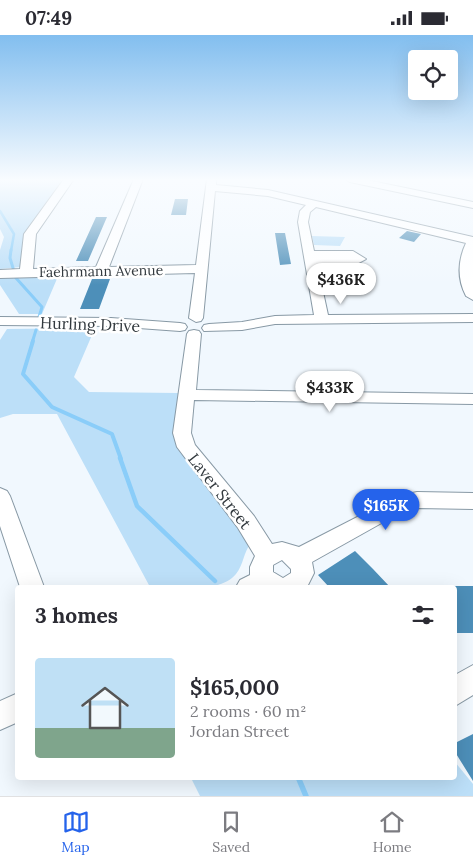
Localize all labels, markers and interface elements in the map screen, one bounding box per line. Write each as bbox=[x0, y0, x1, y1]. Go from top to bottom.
text: 07:49 bbox=[25, 6, 72, 30]
map controls bbox=[408, 50, 458, 100]
button: locate bbox=[408, 50, 458, 100]
street label: Faehrmann Avenue bbox=[39, 261, 164, 281]
pin: $436K bbox=[306, 263, 376, 305]
text: $436K bbox=[317, 269, 365, 289]
street label: Hurling Drive bbox=[40, 312, 141, 336]
pin: $433K bbox=[295, 371, 365, 413]
text: $433K bbox=[306, 377, 354, 397]
street label: Laver Street bbox=[184, 449, 256, 534]
pin: $165K bbox=[351, 489, 421, 531]
text: $165K bbox=[363, 495, 409, 515]
icon: filters bbox=[409, 601, 437, 629]
text: 3 homes bbox=[35, 602, 118, 629]
text: $165,000 bbox=[190, 674, 279, 701]
icon: home bbox=[75, 678, 135, 738]
text: 2 rooms · 60 m² bbox=[190, 701, 306, 721]
text: Jordan Street bbox=[190, 721, 289, 741]
tab: Map bbox=[61, 808, 90, 856]
tab: Saved bbox=[212, 808, 250, 856]
tab: Home bbox=[373, 808, 412, 856]

